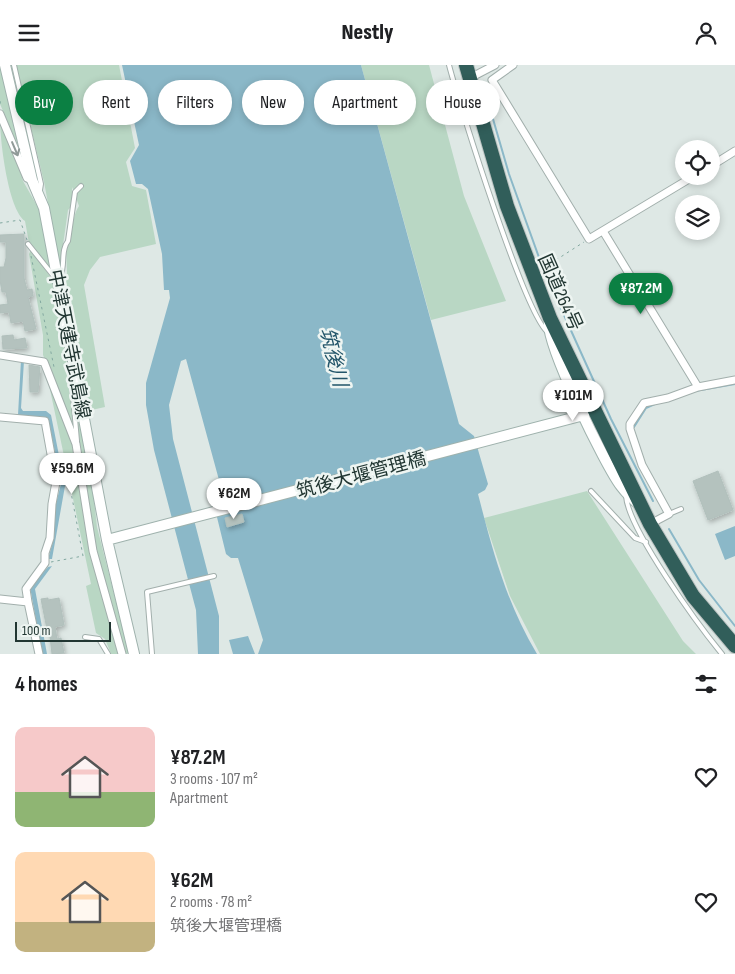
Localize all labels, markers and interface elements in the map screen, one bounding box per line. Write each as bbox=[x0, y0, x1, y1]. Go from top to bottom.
icon: menu bbox=[15, 19, 43, 47]
text: Nestly bbox=[342, 19, 393, 46]
icon: person bbox=[692, 19, 720, 47]
chip: Buy bbox=[15, 80, 73, 125]
chip: Rent bbox=[83, 80, 148, 125]
chip: Filters bbox=[158, 80, 232, 125]
chip: New bbox=[242, 80, 304, 125]
chip: Apartment bbox=[314, 80, 416, 125]
chip: House bbox=[426, 80, 500, 125]
map controls bbox=[675, 140, 720, 240]
button: locate bbox=[675, 140, 720, 185]
one-way arrow bbox=[11, 141, 21, 156]
button: layers bbox=[675, 195, 720, 240]
street label: 国道264号 bbox=[533, 251, 587, 334]
street label: 中津天建寺武島線 bbox=[43, 267, 94, 421]
pin: ¥87.2M bbox=[600, 273, 682, 315]
text: ¥87.2M bbox=[620, 279, 662, 298]
water label: 筑後川 bbox=[314, 325, 352, 391]
pin: ¥101M bbox=[538, 379, 608, 422]
text: ¥101M bbox=[554, 386, 592, 405]
street label: 筑後大堰管理橋 bbox=[294, 447, 429, 504]
pin: ¥59.6M bbox=[31, 453, 113, 495]
text: ¥59.6M bbox=[50, 459, 94, 478]
pin: ¥62M bbox=[204, 477, 264, 520]
text: ¥62M bbox=[218, 484, 250, 503]
scale bar bbox=[15, 619, 111, 642]
text: 100 m bbox=[22, 622, 51, 639]
icon: filters bbox=[692, 670, 720, 698]
text: 4 homes bbox=[15, 672, 78, 697]
text: ¥87.2M bbox=[170, 745, 226, 770]
icon: home bbox=[55, 747, 115, 807]
icon: heart bbox=[692, 763, 720, 791]
text: 3 rooms · 107 m² bbox=[170, 770, 258, 789]
text: Apartment bbox=[170, 789, 228, 808]
text: ¥62M bbox=[170, 868, 213, 893]
icon: home bbox=[55, 872, 115, 932]
icon: heart bbox=[692, 888, 720, 916]
text: 2 rooms · 78 m² bbox=[170, 893, 252, 912]
text: 筑後大堰管理橋 bbox=[170, 917, 282, 936]

